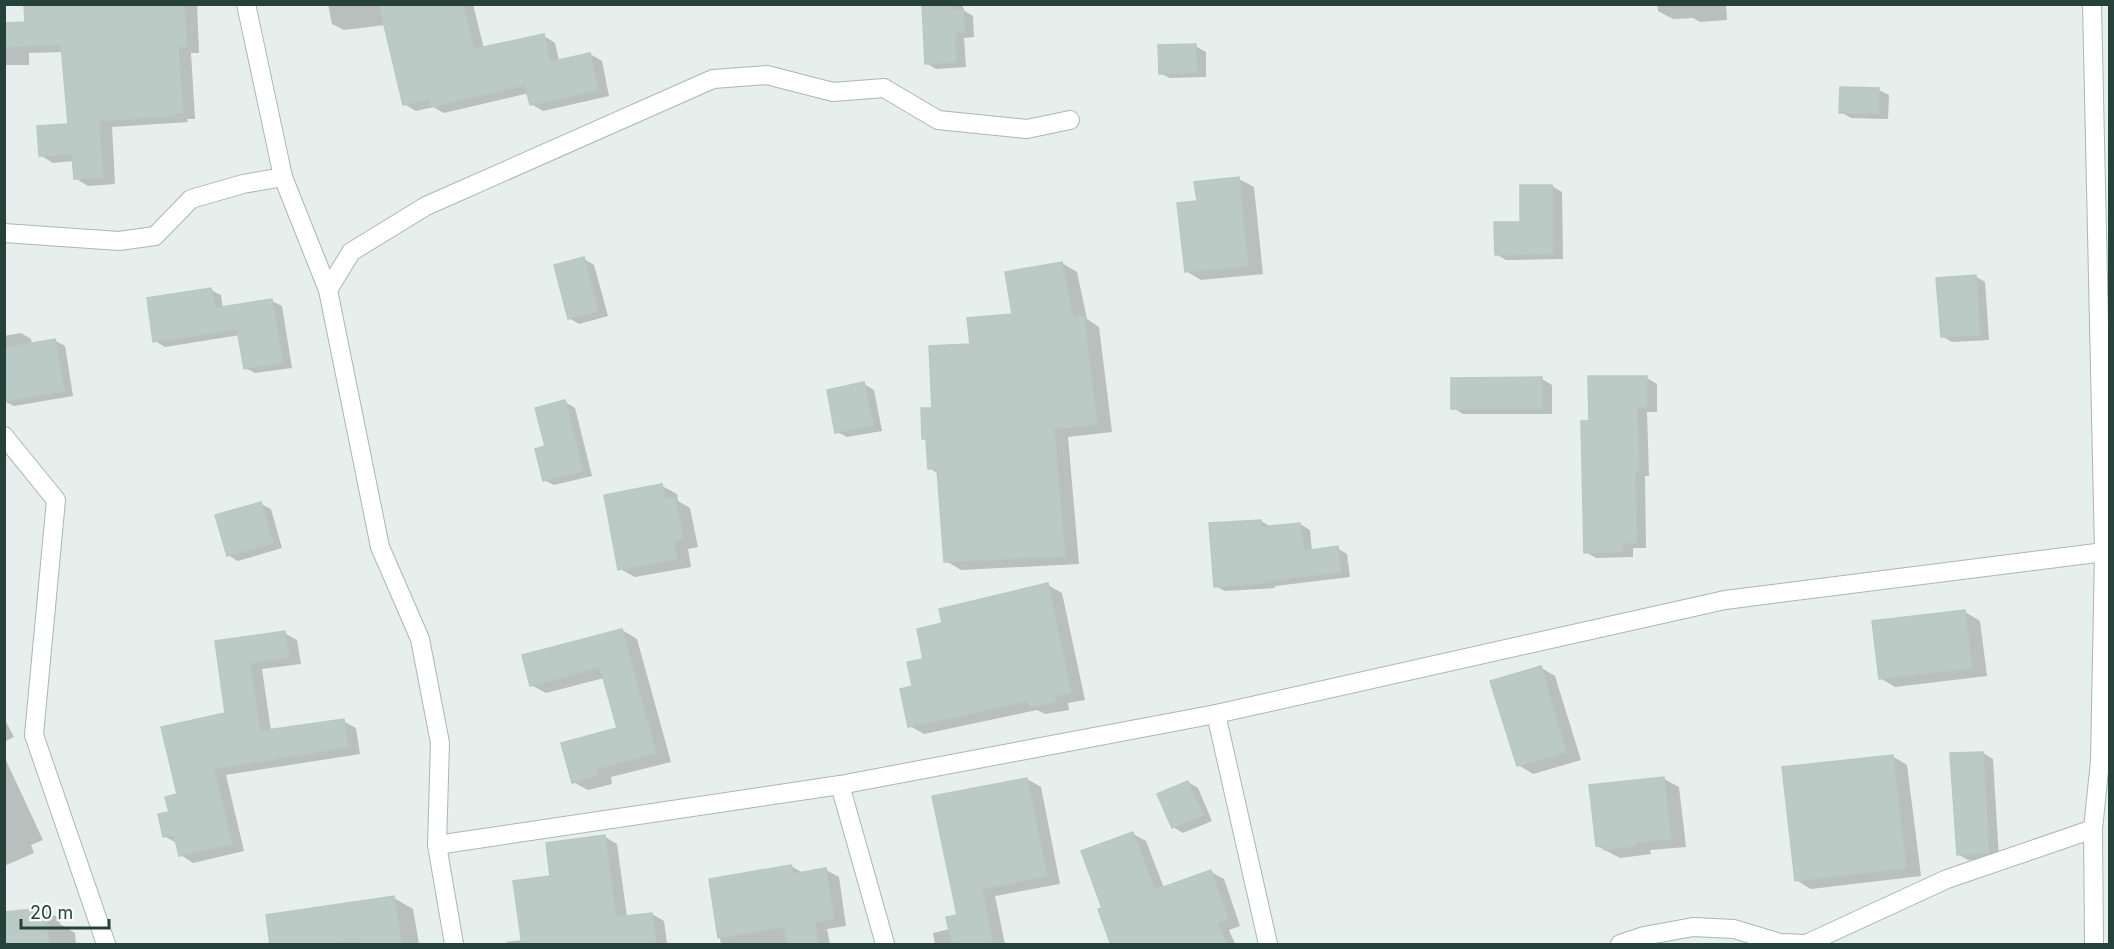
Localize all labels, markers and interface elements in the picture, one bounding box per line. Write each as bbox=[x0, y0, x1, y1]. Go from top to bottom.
scale bar bbox=[21, 892, 110, 930]
text: 20 m bbox=[30, 902, 73, 923]

